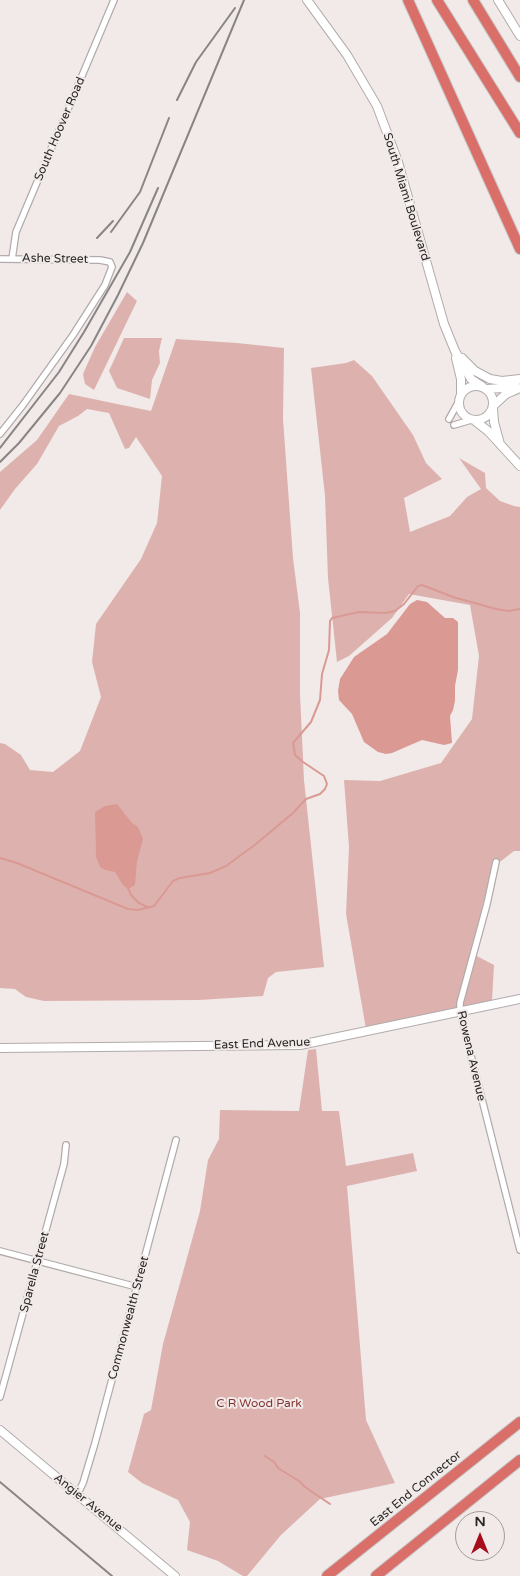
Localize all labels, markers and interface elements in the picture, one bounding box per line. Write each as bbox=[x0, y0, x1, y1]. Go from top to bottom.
street label: South Hoover Road bbox=[32, 75, 88, 183]
street label: South Miami Boulevard bbox=[380, 131, 432, 263]
street label: Ashe Street bbox=[22, 251, 88, 267]
street label: Rowena Avenue bbox=[454, 1010, 488, 1102]
street label: East End Avenue bbox=[214, 1035, 310, 1053]
street label: Sparella Street bbox=[17, 1230, 53, 1314]
street label: Commonwealth Street bbox=[106, 1255, 152, 1381]
park label: C R Wood Park bbox=[216, 1397, 302, 1411]
street label: East End Connector bbox=[368, 1448, 464, 1530]
street label: Angier Avenue bbox=[51, 1471, 125, 1535]
north arrow bbox=[455, 1511, 505, 1561]
text: N bbox=[474, 1513, 486, 1530]

